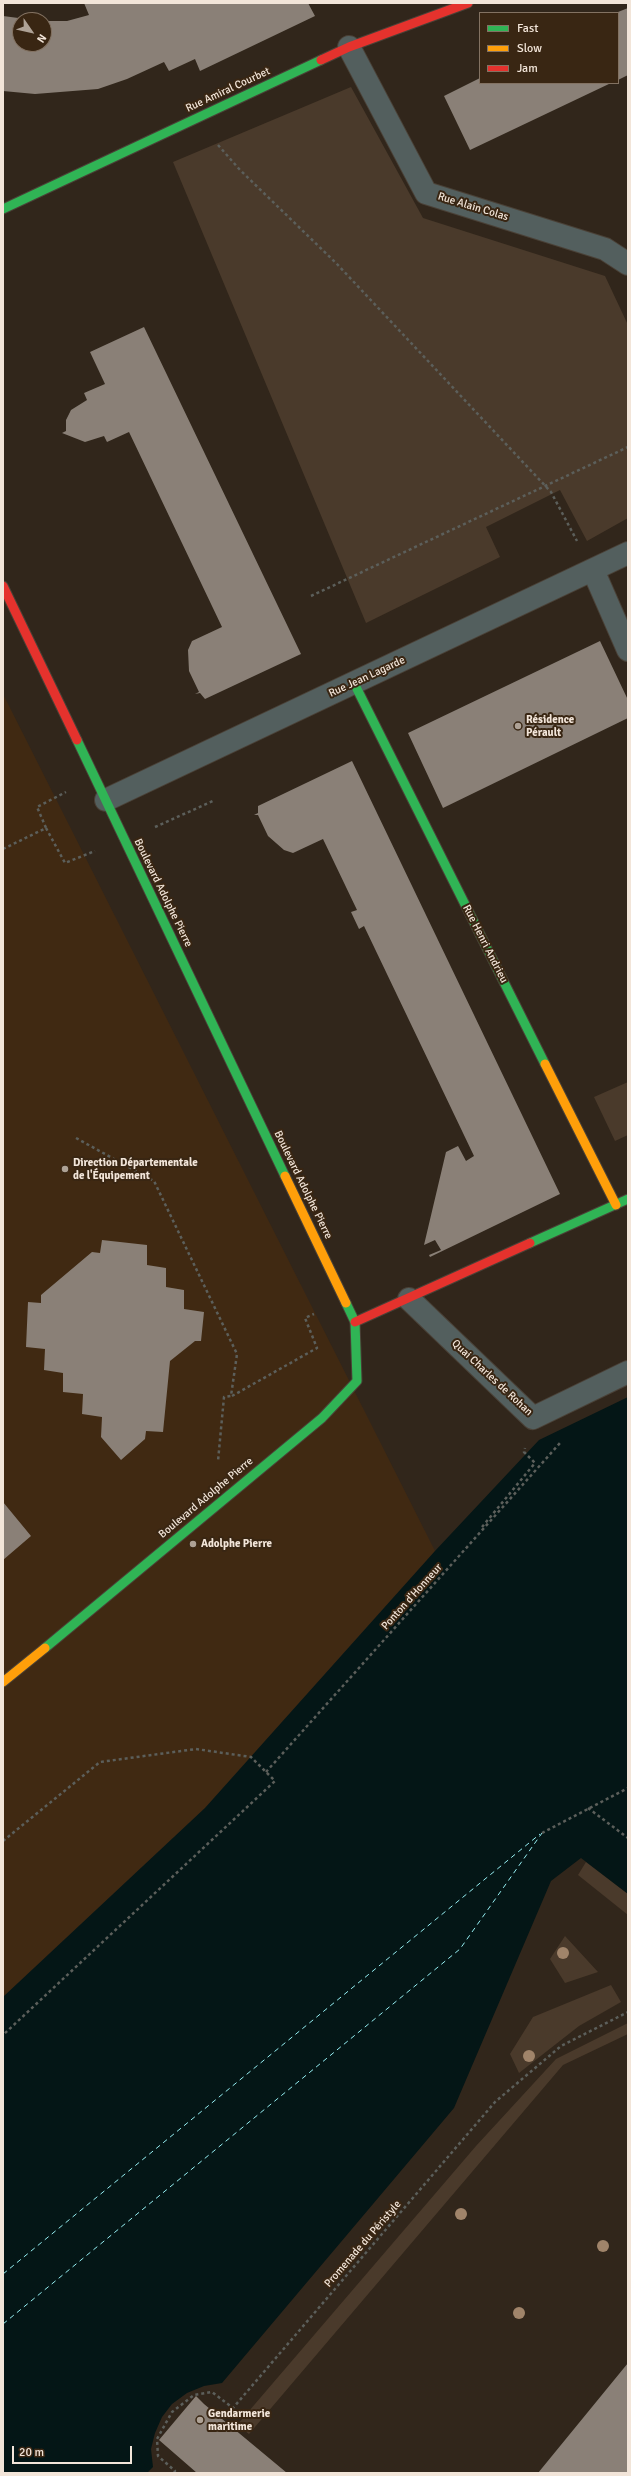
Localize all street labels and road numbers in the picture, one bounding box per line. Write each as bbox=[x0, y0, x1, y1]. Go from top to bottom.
street label: Rue Amiral Courbet bbox=[184, 65, 272, 115]
street label: Rue Alain Colas bbox=[436, 190, 510, 224]
street label: Rue Jean Lagarde bbox=[327, 654, 407, 700]
street label: Boulevard Adolphe Pierre bbox=[131, 837, 195, 949]
street label: Rue Henri Andrieu bbox=[460, 903, 510, 985]
street label: Boulevard Adolphe Pierre bbox=[271, 1129, 335, 1241]
street label: Quai Charles de Rohan bbox=[449, 1337, 535, 1419]
street label: Boulevard Adolphe Pierre bbox=[156, 1455, 256, 1541]
street label: Ponton d'Honneur bbox=[379, 1561, 445, 1633]
street label: Promenade du Péristyle bbox=[322, 2198, 404, 2290]

